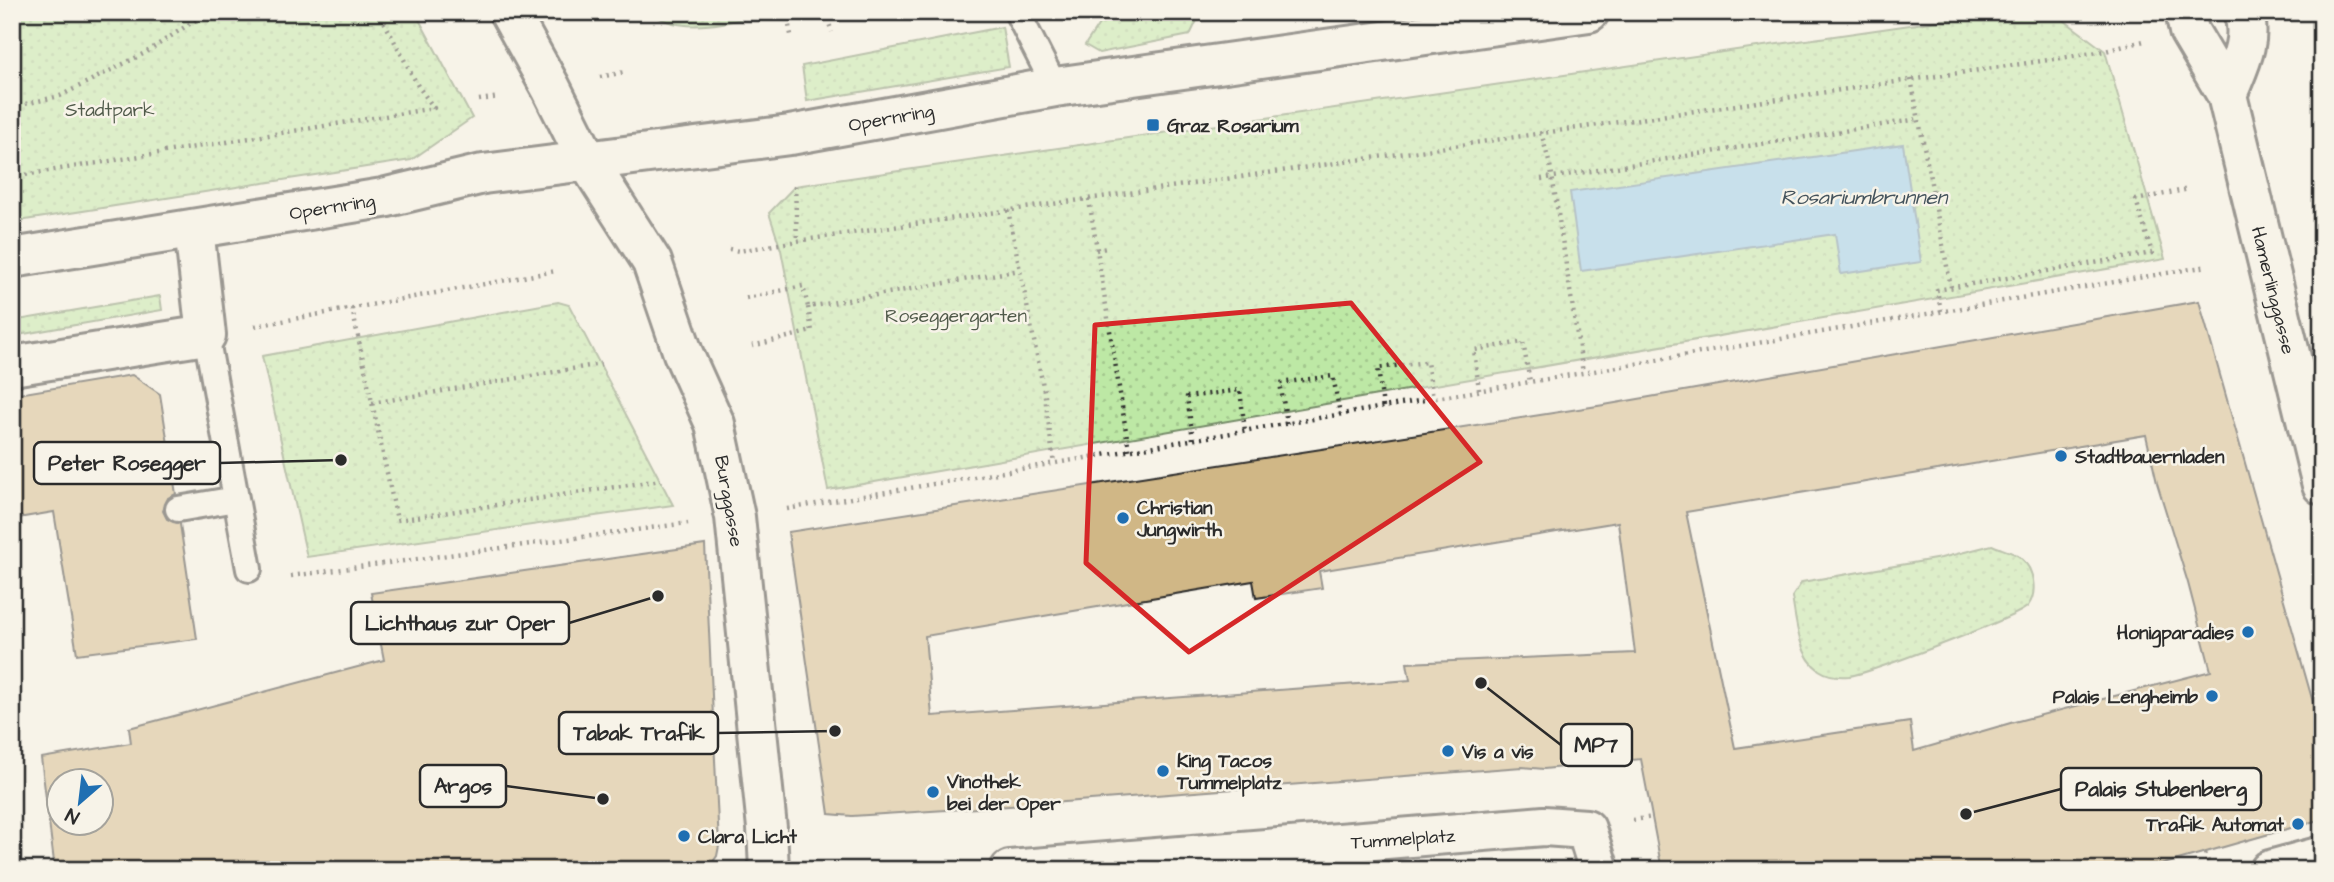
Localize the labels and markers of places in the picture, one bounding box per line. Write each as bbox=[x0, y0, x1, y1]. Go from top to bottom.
place label: Graz Rosarium bbox=[1167, 113, 1300, 140]
marker: Graz Rosarium bbox=[1145, 117, 1161, 133]
callout: Peter Rosegger bbox=[34, 442, 220, 484]
place label: Stadtbauernladen bbox=[2074, 444, 2225, 471]
marker: Stadtbauernladen bbox=[2053, 448, 2069, 464]
place label: Christian Jungwirth bbox=[1136, 495, 1222, 545]
marker: Christian Jungwirth bbox=[1115, 510, 1131, 526]
callout: Lichthaus zur Oper bbox=[351, 602, 569, 644]
place label: Honigparadies bbox=[2117, 620, 2234, 648]
marker: Honigparadies bbox=[2240, 624, 2256, 640]
place label: Palais Lengheimb bbox=[2053, 684, 2198, 712]
marker: Palais Lengheimb bbox=[2204, 688, 2220, 704]
callout: Tabak Trafik bbox=[559, 712, 718, 754]
callout: MP7 bbox=[1561, 724, 1632, 766]
place label: Vis a vis bbox=[1461, 739, 1534, 766]
marker: Vis a vis bbox=[1440, 743, 1456, 759]
place label: King Tacos Tummelplatz bbox=[1176, 748, 1282, 797]
marker: King Tacos Tummelplatz bbox=[1155, 763, 1171, 779]
callout: Argos bbox=[420, 765, 506, 807]
callout: Palais Stubenberg bbox=[2061, 768, 2261, 810]
place label: Vinothek bei der Oper bbox=[946, 769, 1061, 818]
marker: Vinothek bei der Oper bbox=[925, 784, 941, 800]
place label: Trafik Automat bbox=[2145, 812, 2284, 839]
marker: Trafik Automat bbox=[2290, 816, 2306, 832]
place label: Clara Licht bbox=[698, 824, 797, 851]
marker: Clara Licht bbox=[676, 828, 692, 844]

